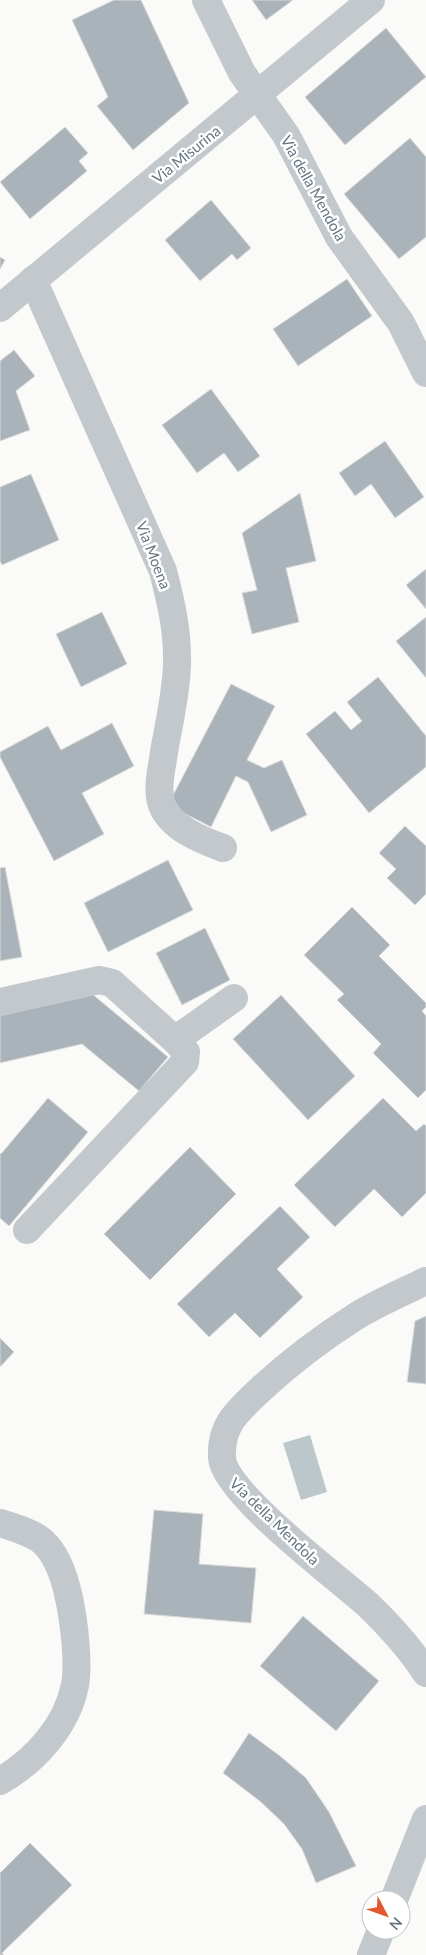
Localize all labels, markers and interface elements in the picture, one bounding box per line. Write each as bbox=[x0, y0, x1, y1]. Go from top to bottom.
street label: Via Misurina bbox=[148, 121, 224, 187]
street label: Via della Mendola bbox=[278, 132, 350, 244]
street label: Via Moena bbox=[133, 519, 175, 591]
street label: Via della Mendola bbox=[226, 1474, 324, 1568]
north arrow bbox=[361, 1890, 411, 1940]
text: N bbox=[386, 1914, 406, 1934]

